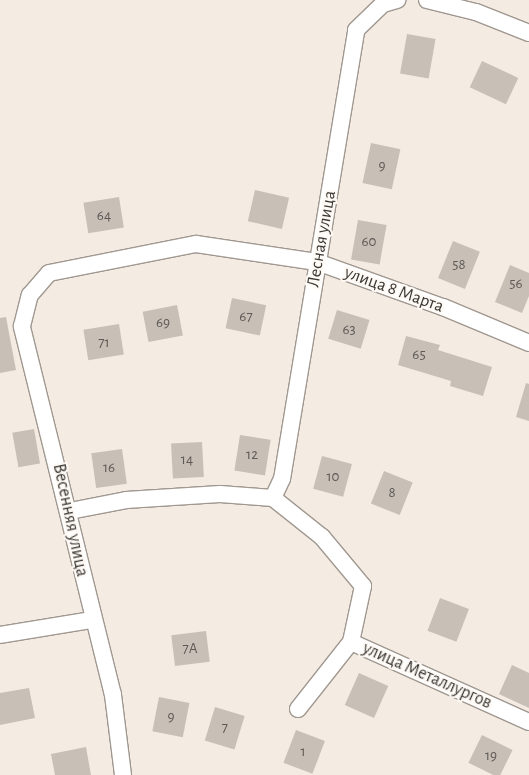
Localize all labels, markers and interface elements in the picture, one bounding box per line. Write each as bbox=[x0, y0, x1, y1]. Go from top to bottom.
house number: 9 bbox=[378, 157, 386, 175]
street label: Лесная улица bbox=[303, 189, 341, 289]
house number: 64 bbox=[97, 207, 111, 225]
house number: 60 bbox=[362, 233, 376, 251]
house number: 58 bbox=[452, 256, 466, 274]
street label: улица 8 Марта bbox=[342, 262, 446, 318]
house number: 56 bbox=[509, 275, 523, 293]
house number: 67 bbox=[239, 308, 253, 326]
house number: 69 bbox=[156, 314, 170, 332]
house number: 63 bbox=[342, 321, 356, 339]
house number: 71 bbox=[98, 334, 110, 352]
house number: 65 bbox=[412, 346, 426, 364]
house number: 12 bbox=[246, 446, 258, 464]
house number: 14 bbox=[181, 451, 193, 469]
house number: 16 bbox=[103, 459, 115, 477]
street label: Весенняя улица bbox=[47, 461, 93, 579]
house number: 10 bbox=[326, 468, 340, 486]
house number: 8 bbox=[388, 484, 396, 502]
street label: улица Металлургов bbox=[359, 638, 495, 714]
house number: 7А bbox=[182, 640, 198, 658]
house number: 9 bbox=[167, 708, 175, 726]
house number: 7 bbox=[222, 719, 228, 737]
house number: 1 bbox=[300, 743, 306, 761]
house number: 19 bbox=[485, 747, 497, 765]

